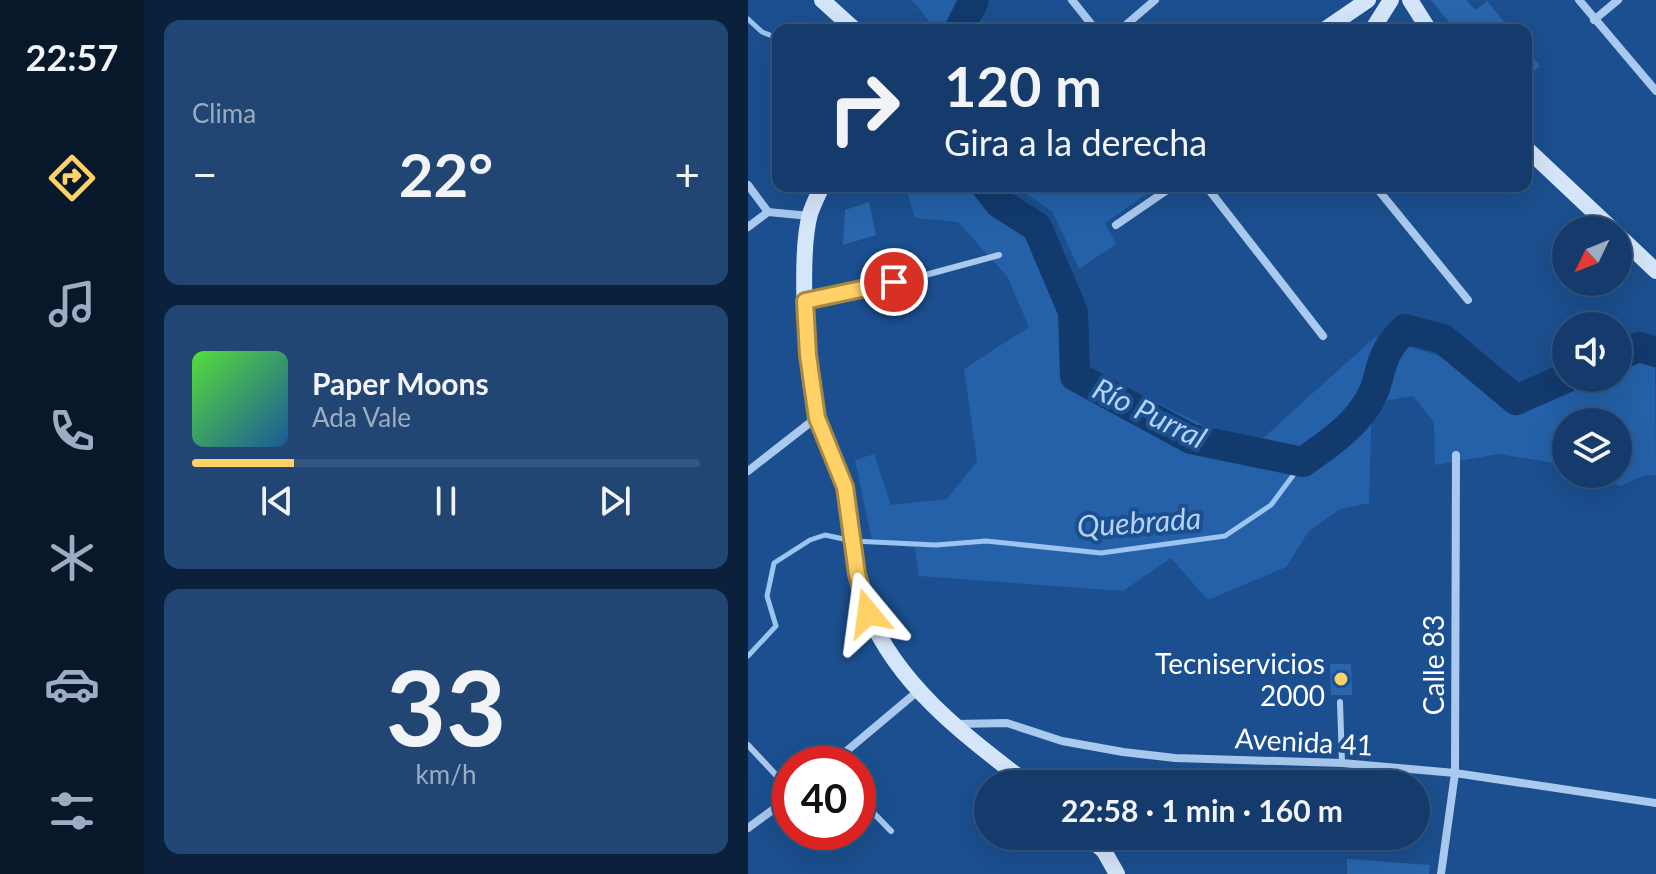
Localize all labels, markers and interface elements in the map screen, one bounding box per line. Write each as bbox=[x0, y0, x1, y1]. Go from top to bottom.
text: 22:57 bbox=[26, 35, 118, 79]
text: 120 m bbox=[944, 52, 1102, 119]
icon: right bbox=[812, 56, 916, 160]
text: Clima bbox=[192, 97, 256, 129]
text: Gira a la derecha bbox=[944, 120, 1207, 164]
text: 22° bbox=[399, 138, 493, 210]
text: − bbox=[192, 148, 218, 200]
text: + bbox=[674, 148, 700, 200]
icon: directions bbox=[44, 150, 100, 206]
north arrow bbox=[1552, 216, 1632, 296]
map controls bbox=[1552, 216, 1632, 488]
pin bbox=[860, 248, 928, 316]
icon: arrive bbox=[872, 260, 916, 304]
icon: music bbox=[44, 276, 100, 332]
button: sound bbox=[1552, 312, 1632, 392]
text: Paper Moons bbox=[312, 365, 489, 401]
water label: Río Purral bbox=[1088, 369, 1213, 455]
text: Ada Vale bbox=[312, 401, 411, 433]
icon: phone bbox=[44, 403, 100, 459]
button: layers bbox=[1552, 408, 1632, 488]
icon: previous bbox=[255, 479, 299, 523]
icon: pause bbox=[424, 479, 468, 523]
icon: next bbox=[593, 479, 637, 523]
water label: Quebrada bbox=[1076, 499, 1202, 543]
icon: climate bbox=[44, 530, 100, 586]
position arrow bbox=[826, 571, 910, 655]
street label: Calle 83 bbox=[1416, 615, 1450, 715]
text: 33 bbox=[386, 643, 506, 768]
place label: Tecniservicios 2000 bbox=[1155, 646, 1325, 712]
icon: car bbox=[44, 656, 100, 712]
marker: Tecniservicios 2000 bbox=[1332, 670, 1350, 688]
street label: Avenida 41 bbox=[1234, 720, 1374, 762]
speed limit sign: 40 bbox=[772, 746, 876, 850]
text: km/h bbox=[416, 758, 476, 790]
icon: filters bbox=[44, 783, 100, 839]
text: 22:58 · 1 min · 160 m bbox=[1061, 792, 1343, 828]

